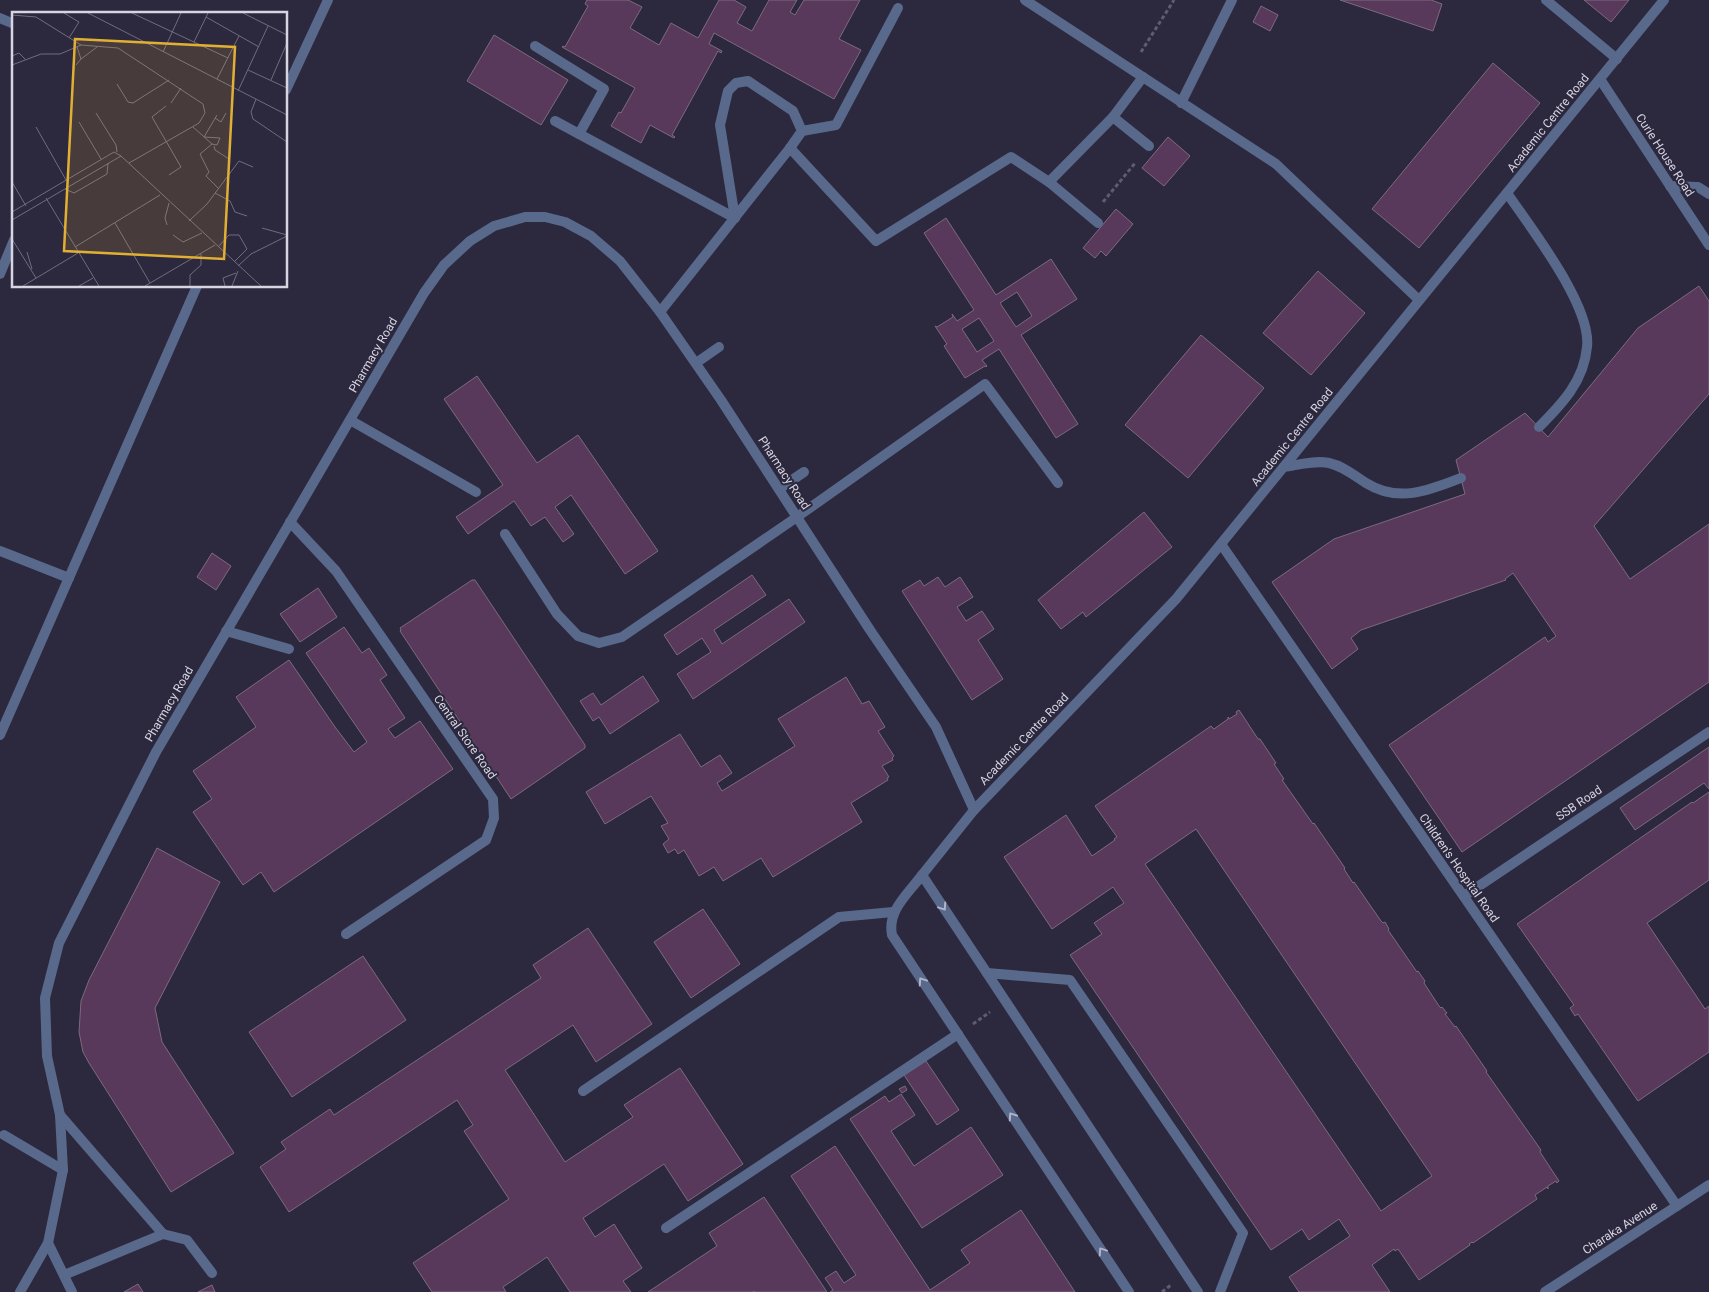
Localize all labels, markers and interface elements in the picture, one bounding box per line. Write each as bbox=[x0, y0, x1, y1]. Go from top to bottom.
inset map bbox=[12, 12, 288, 288]
street label: Academic Centre Road bbox=[1504, 71, 1592, 175]
street label: Curie House Road bbox=[1633, 111, 1697, 199]
street label: Pharmacy Road bbox=[346, 315, 400, 395]
street label: Academic Centre Road bbox=[1248, 385, 1336, 489]
street label: Pharmacy Road bbox=[755, 434, 813, 512]
street label: Pharmacy Road bbox=[142, 664, 196, 744]
street label: Academic Centre Road bbox=[977, 690, 1071, 788]
street label: Central Store Road bbox=[431, 692, 499, 782]
street label: SSB Road bbox=[1553, 783, 1605, 823]
street label: Children's Hospital Road bbox=[1416, 811, 1502, 925]
one-way arrow bbox=[937, 901, 946, 910]
one-way arrow bbox=[919, 977, 928, 986]
one-way arrow bbox=[1009, 1112, 1018, 1122]
street label: Charaka Avenue bbox=[1580, 1199, 1660, 1257]
one-way arrow bbox=[1099, 1248, 1108, 1257]

